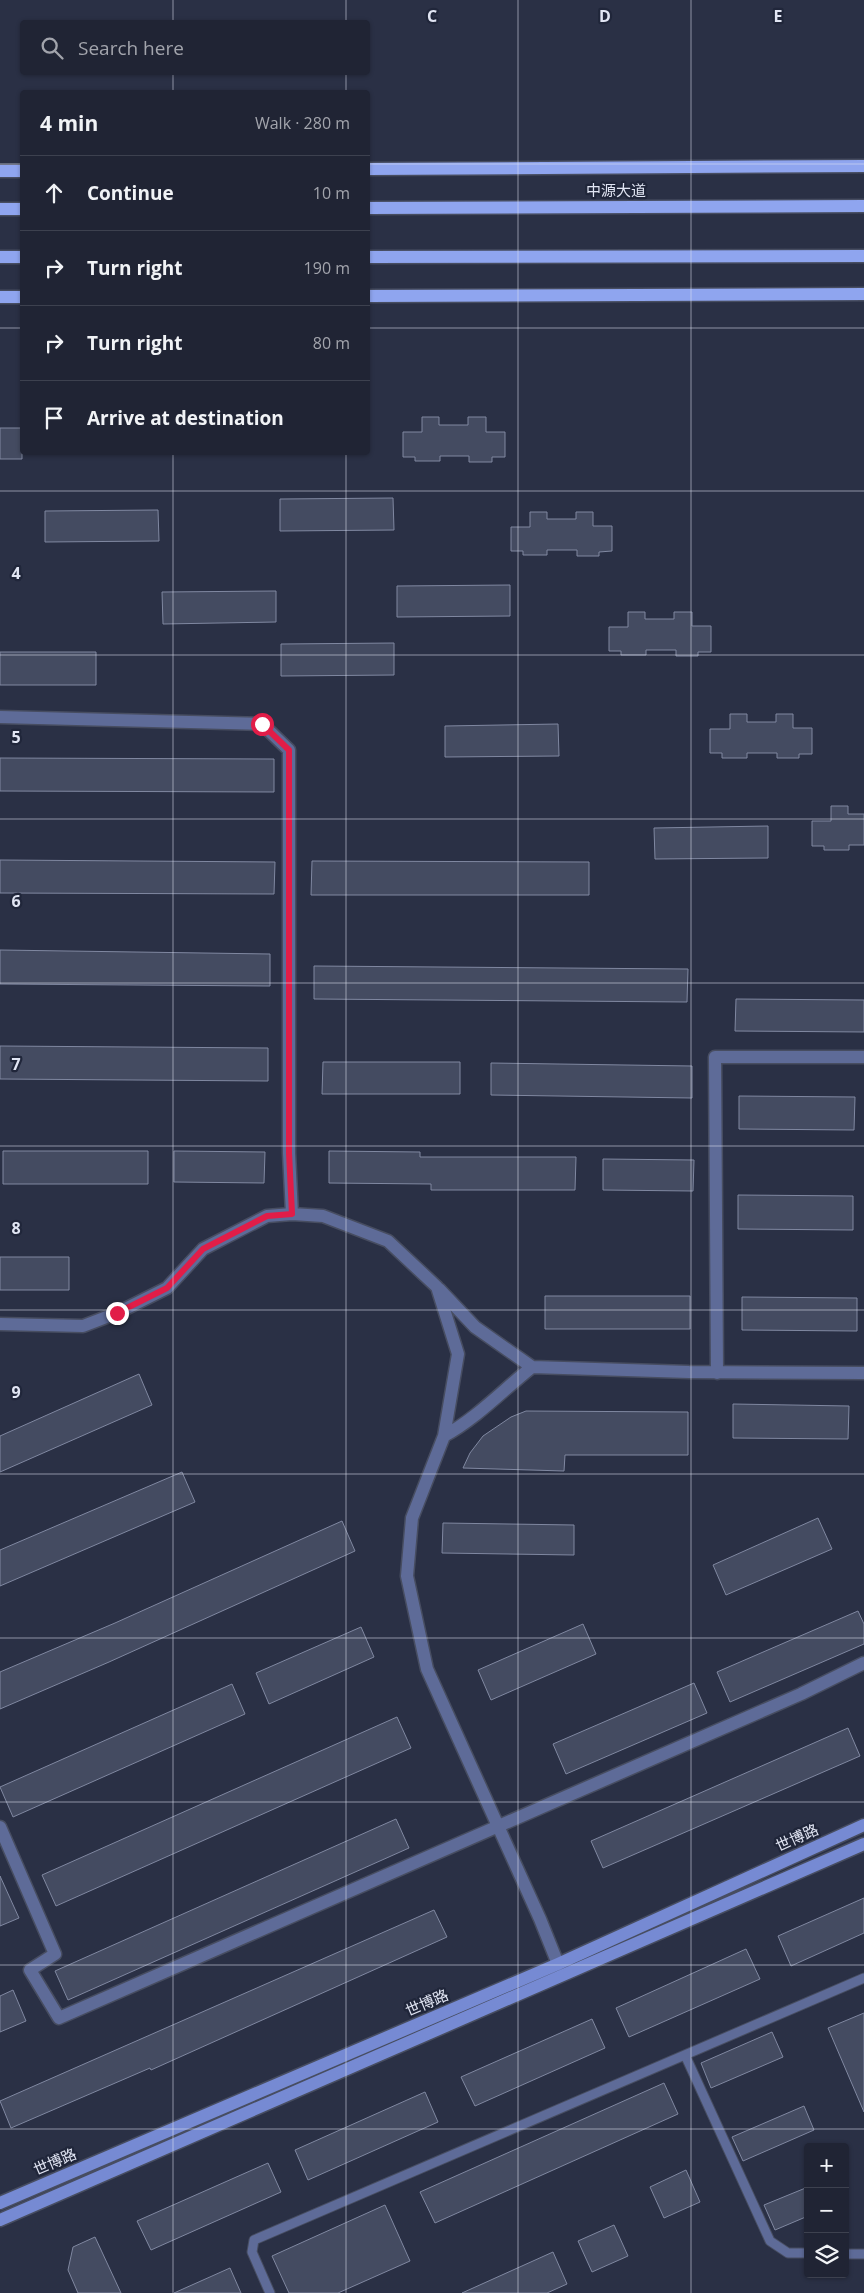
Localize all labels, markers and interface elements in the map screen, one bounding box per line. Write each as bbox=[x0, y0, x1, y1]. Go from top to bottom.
text: C bbox=[427, 5, 437, 27]
text: D bbox=[599, 5, 611, 27]
text: E bbox=[774, 5, 783, 27]
search box bbox=[20, 20, 370, 75]
icon: search bbox=[38, 34, 66, 62]
text: Search here bbox=[78, 35, 184, 61]
text: 4 min bbox=[40, 109, 98, 137]
text: Walk · 280 m bbox=[255, 112, 350, 134]
icon: ahead bbox=[40, 179, 68, 207]
text: Continue bbox=[87, 180, 174, 206]
street label: 中源大道 bbox=[586, 180, 646, 200]
text: 10 m bbox=[313, 182, 350, 204]
icon: right bbox=[40, 254, 68, 282]
text: Turn right bbox=[87, 255, 182, 281]
text: 190 m bbox=[304, 257, 350, 279]
icon: right bbox=[40, 329, 68, 357]
text: Turn right bbox=[87, 330, 182, 356]
text: 80 m bbox=[313, 332, 350, 354]
icon: arrive bbox=[40, 404, 68, 432]
text: Arrive at destination bbox=[87, 405, 284, 431]
text: 4 bbox=[11, 562, 21, 584]
route start bbox=[251, 713, 274, 736]
text: 5 bbox=[11, 726, 21, 748]
text: 6 bbox=[11, 890, 21, 912]
text: 7 bbox=[11, 1053, 21, 1075]
text: 8 bbox=[11, 1217, 21, 1239]
route end bbox=[106, 1302, 129, 1325]
text: 9 bbox=[11, 1381, 21, 1403]
street label: 世博路 bbox=[772, 1819, 821, 1855]
street label: 世博路 bbox=[402, 1984, 451, 2020]
street label: 世博路 bbox=[30, 2143, 79, 2179]
map controls bbox=[804, 2143, 849, 2278]
button: + bbox=[804, 2143, 849, 2188]
button: − bbox=[804, 2188, 849, 2233]
button: layers bbox=[804, 2233, 849, 2278]

